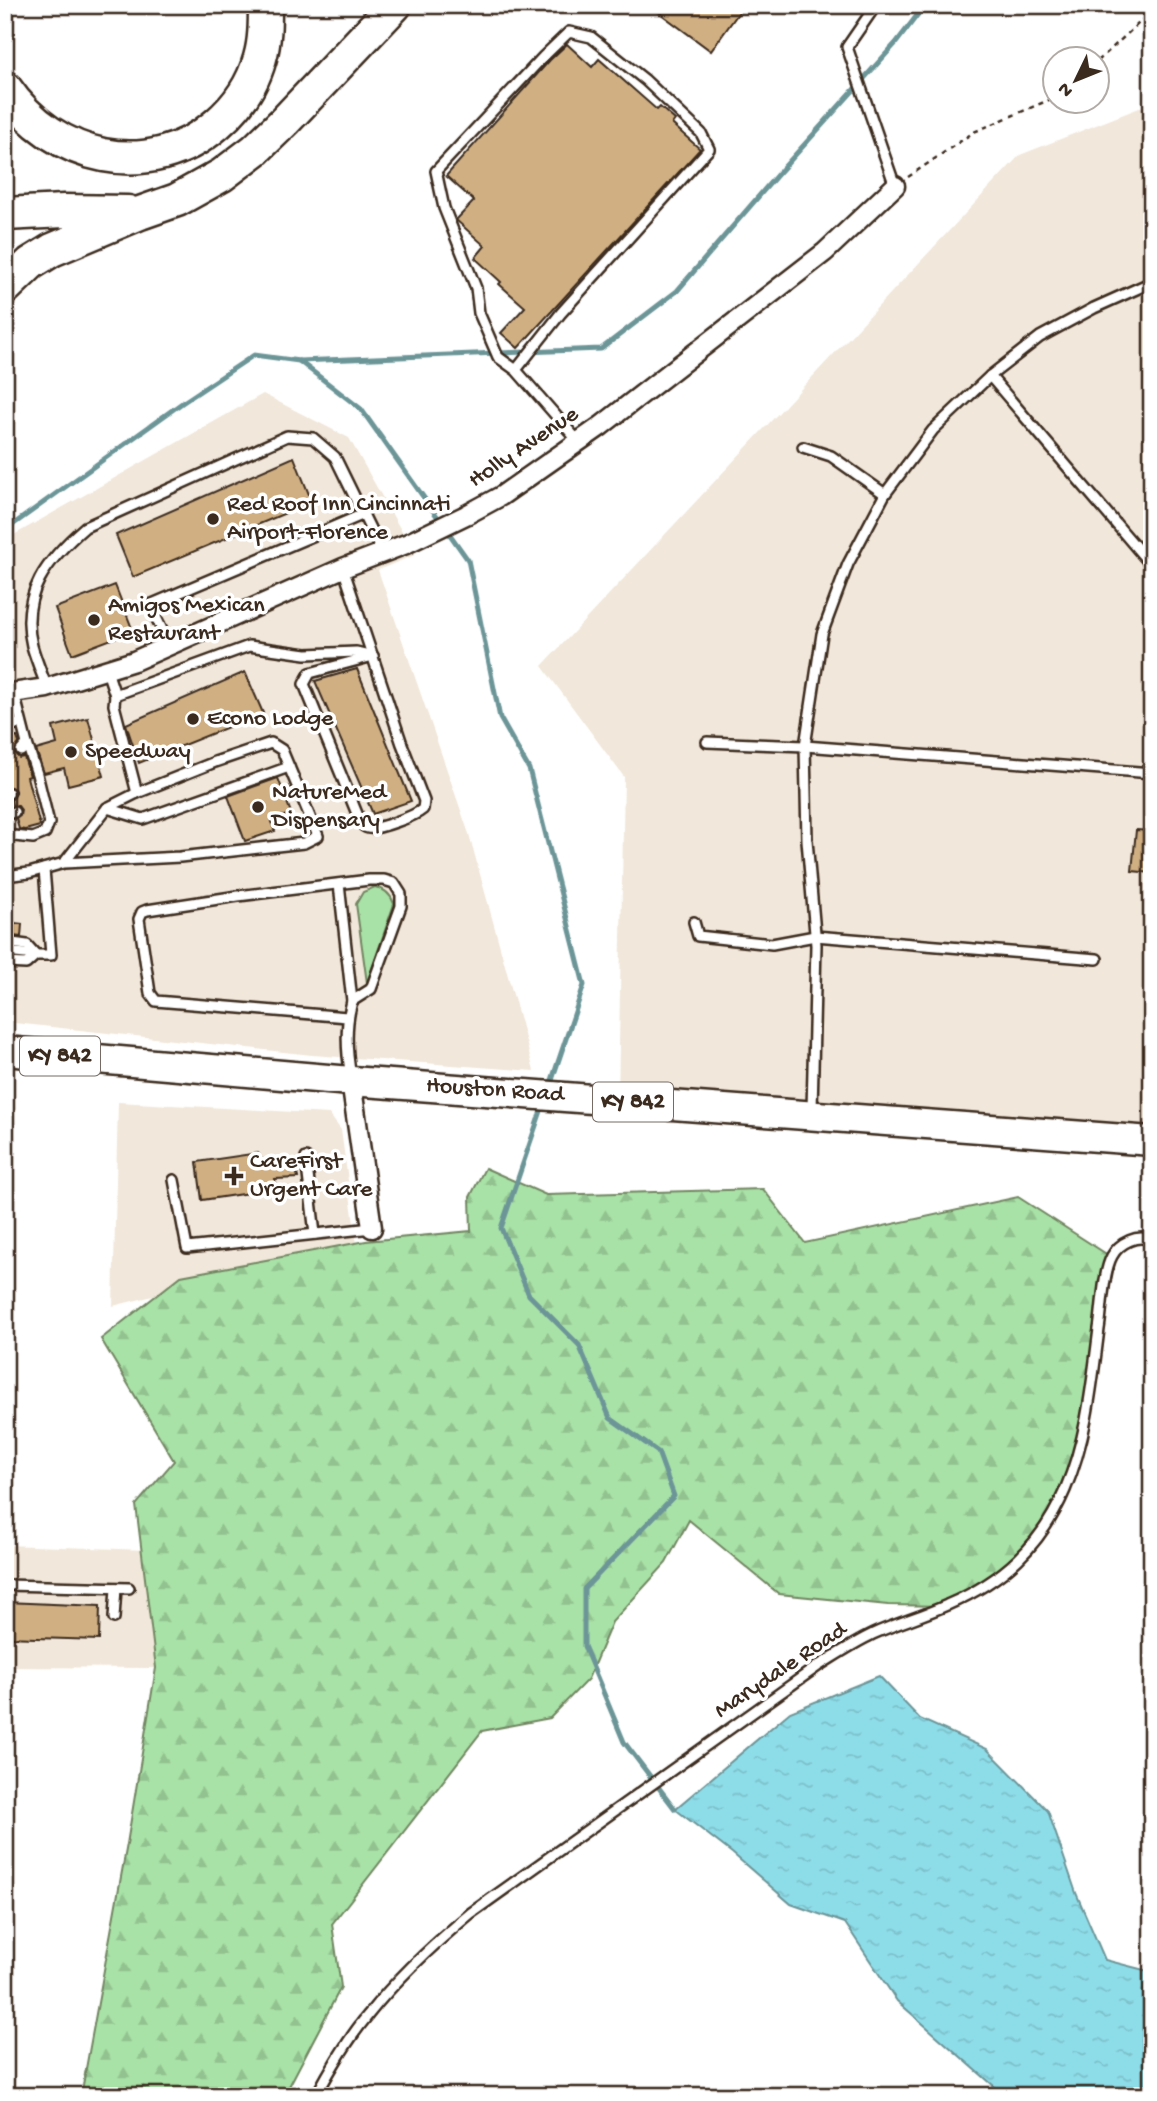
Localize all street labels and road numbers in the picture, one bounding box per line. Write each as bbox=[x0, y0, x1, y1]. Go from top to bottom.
street label: Holly Avenue bbox=[463, 400, 585, 495]
road number: KY 842 bbox=[20, 1036, 100, 1076]
street label: Houston Road bbox=[425, 1072, 567, 1110]
road number: KY 842 bbox=[593, 1082, 673, 1121]
street label: Marydale Road bbox=[709, 1615, 854, 1726]

